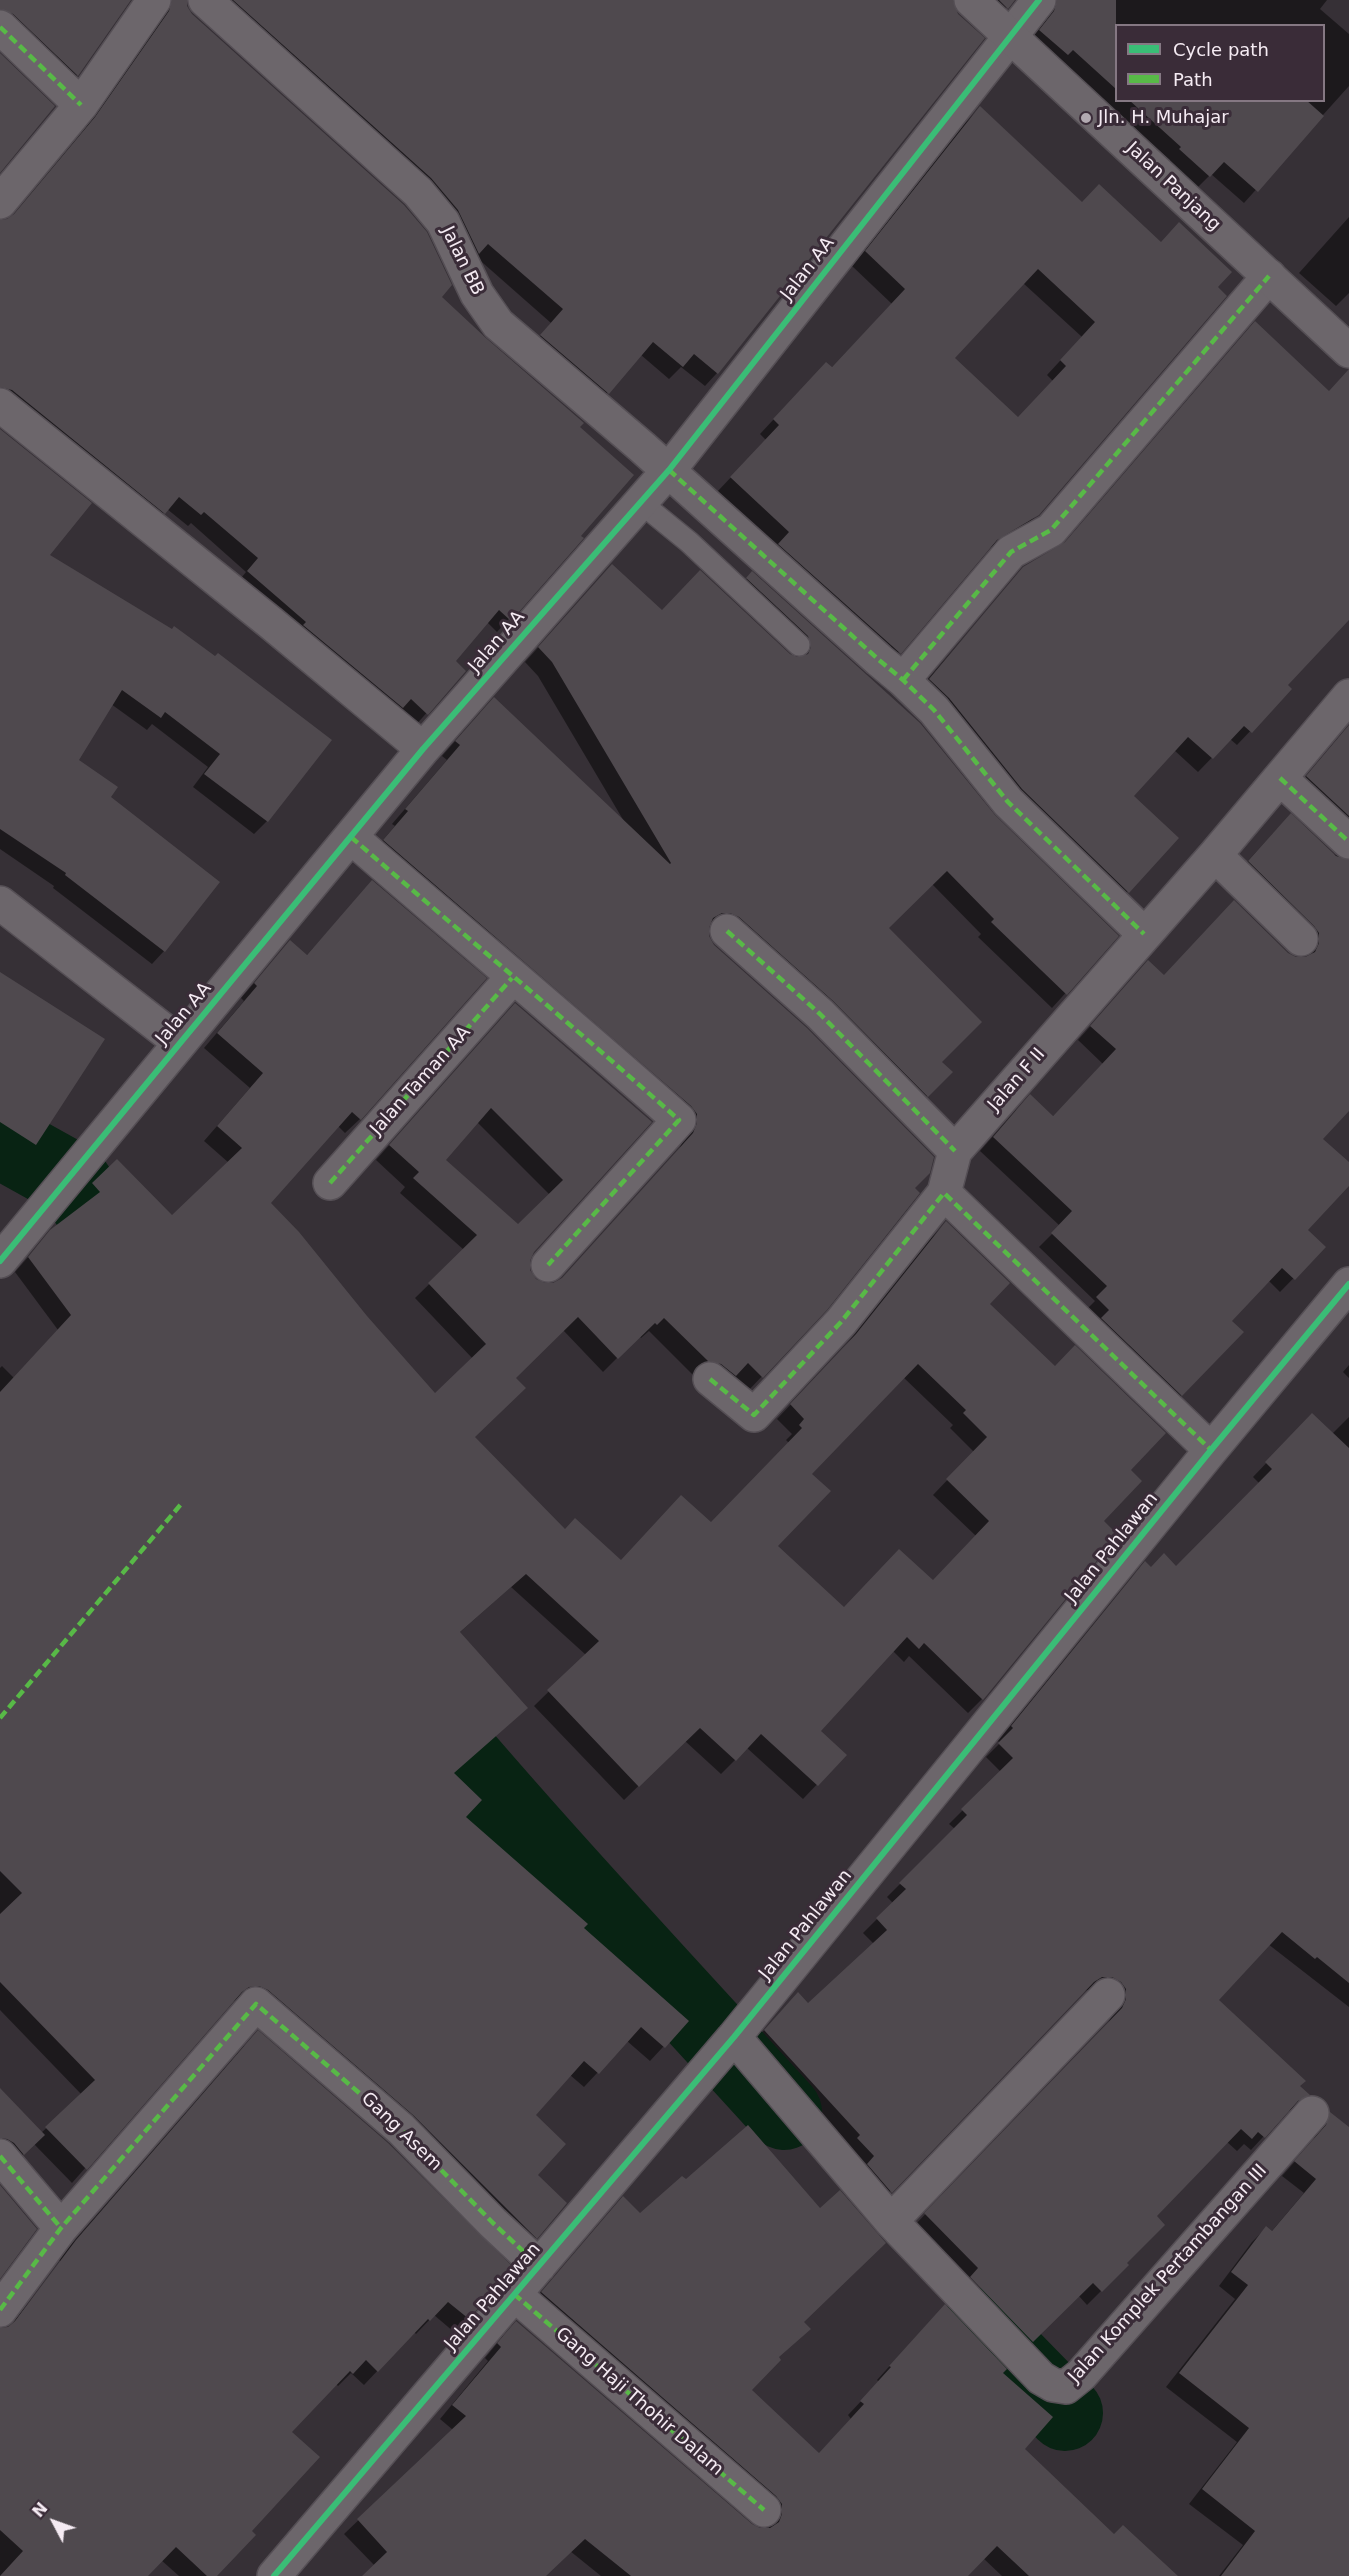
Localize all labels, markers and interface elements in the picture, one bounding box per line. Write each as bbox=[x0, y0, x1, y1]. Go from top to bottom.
legend bbox=[1115, 24, 1325, 102]
text: Cycle path bbox=[1173, 39, 1269, 60]
text: Path bbox=[1173, 69, 1213, 90]
place label: Jln. H. Muhajar bbox=[1098, 107, 1229, 129]
marker: Jln. H. Muhajar bbox=[1079, 111, 1093, 125]
street label: Jalan Panjang bbox=[1121, 138, 1225, 236]
street label: Jalan BB bbox=[436, 223, 488, 299]
street label: Jalan AA bbox=[777, 233, 839, 305]
street label: Jalan AA bbox=[464, 607, 530, 677]
street label: Jalan AA bbox=[152, 978, 216, 1050]
street label: Jalan Taman AA bbox=[366, 1022, 476, 1140]
street label: Jalan F II bbox=[984, 1044, 1050, 1116]
street label: Jalan Pahlawan bbox=[1061, 1489, 1163, 1607]
street label: Jalan Pahlawan bbox=[755, 1866, 857, 1984]
street label: Gang Asem bbox=[356, 2088, 446, 2176]
street label: Jalan Komplek Pertambangan III bbox=[1064, 2160, 1272, 2388]
street label: Jalan Pahlawan bbox=[441, 2239, 545, 2355]
street label: Gang Haji Thohir Dalam bbox=[551, 2323, 727, 2481]
north arrow bbox=[24, 2492, 84, 2552]
text: N bbox=[28, 2499, 52, 2521]

